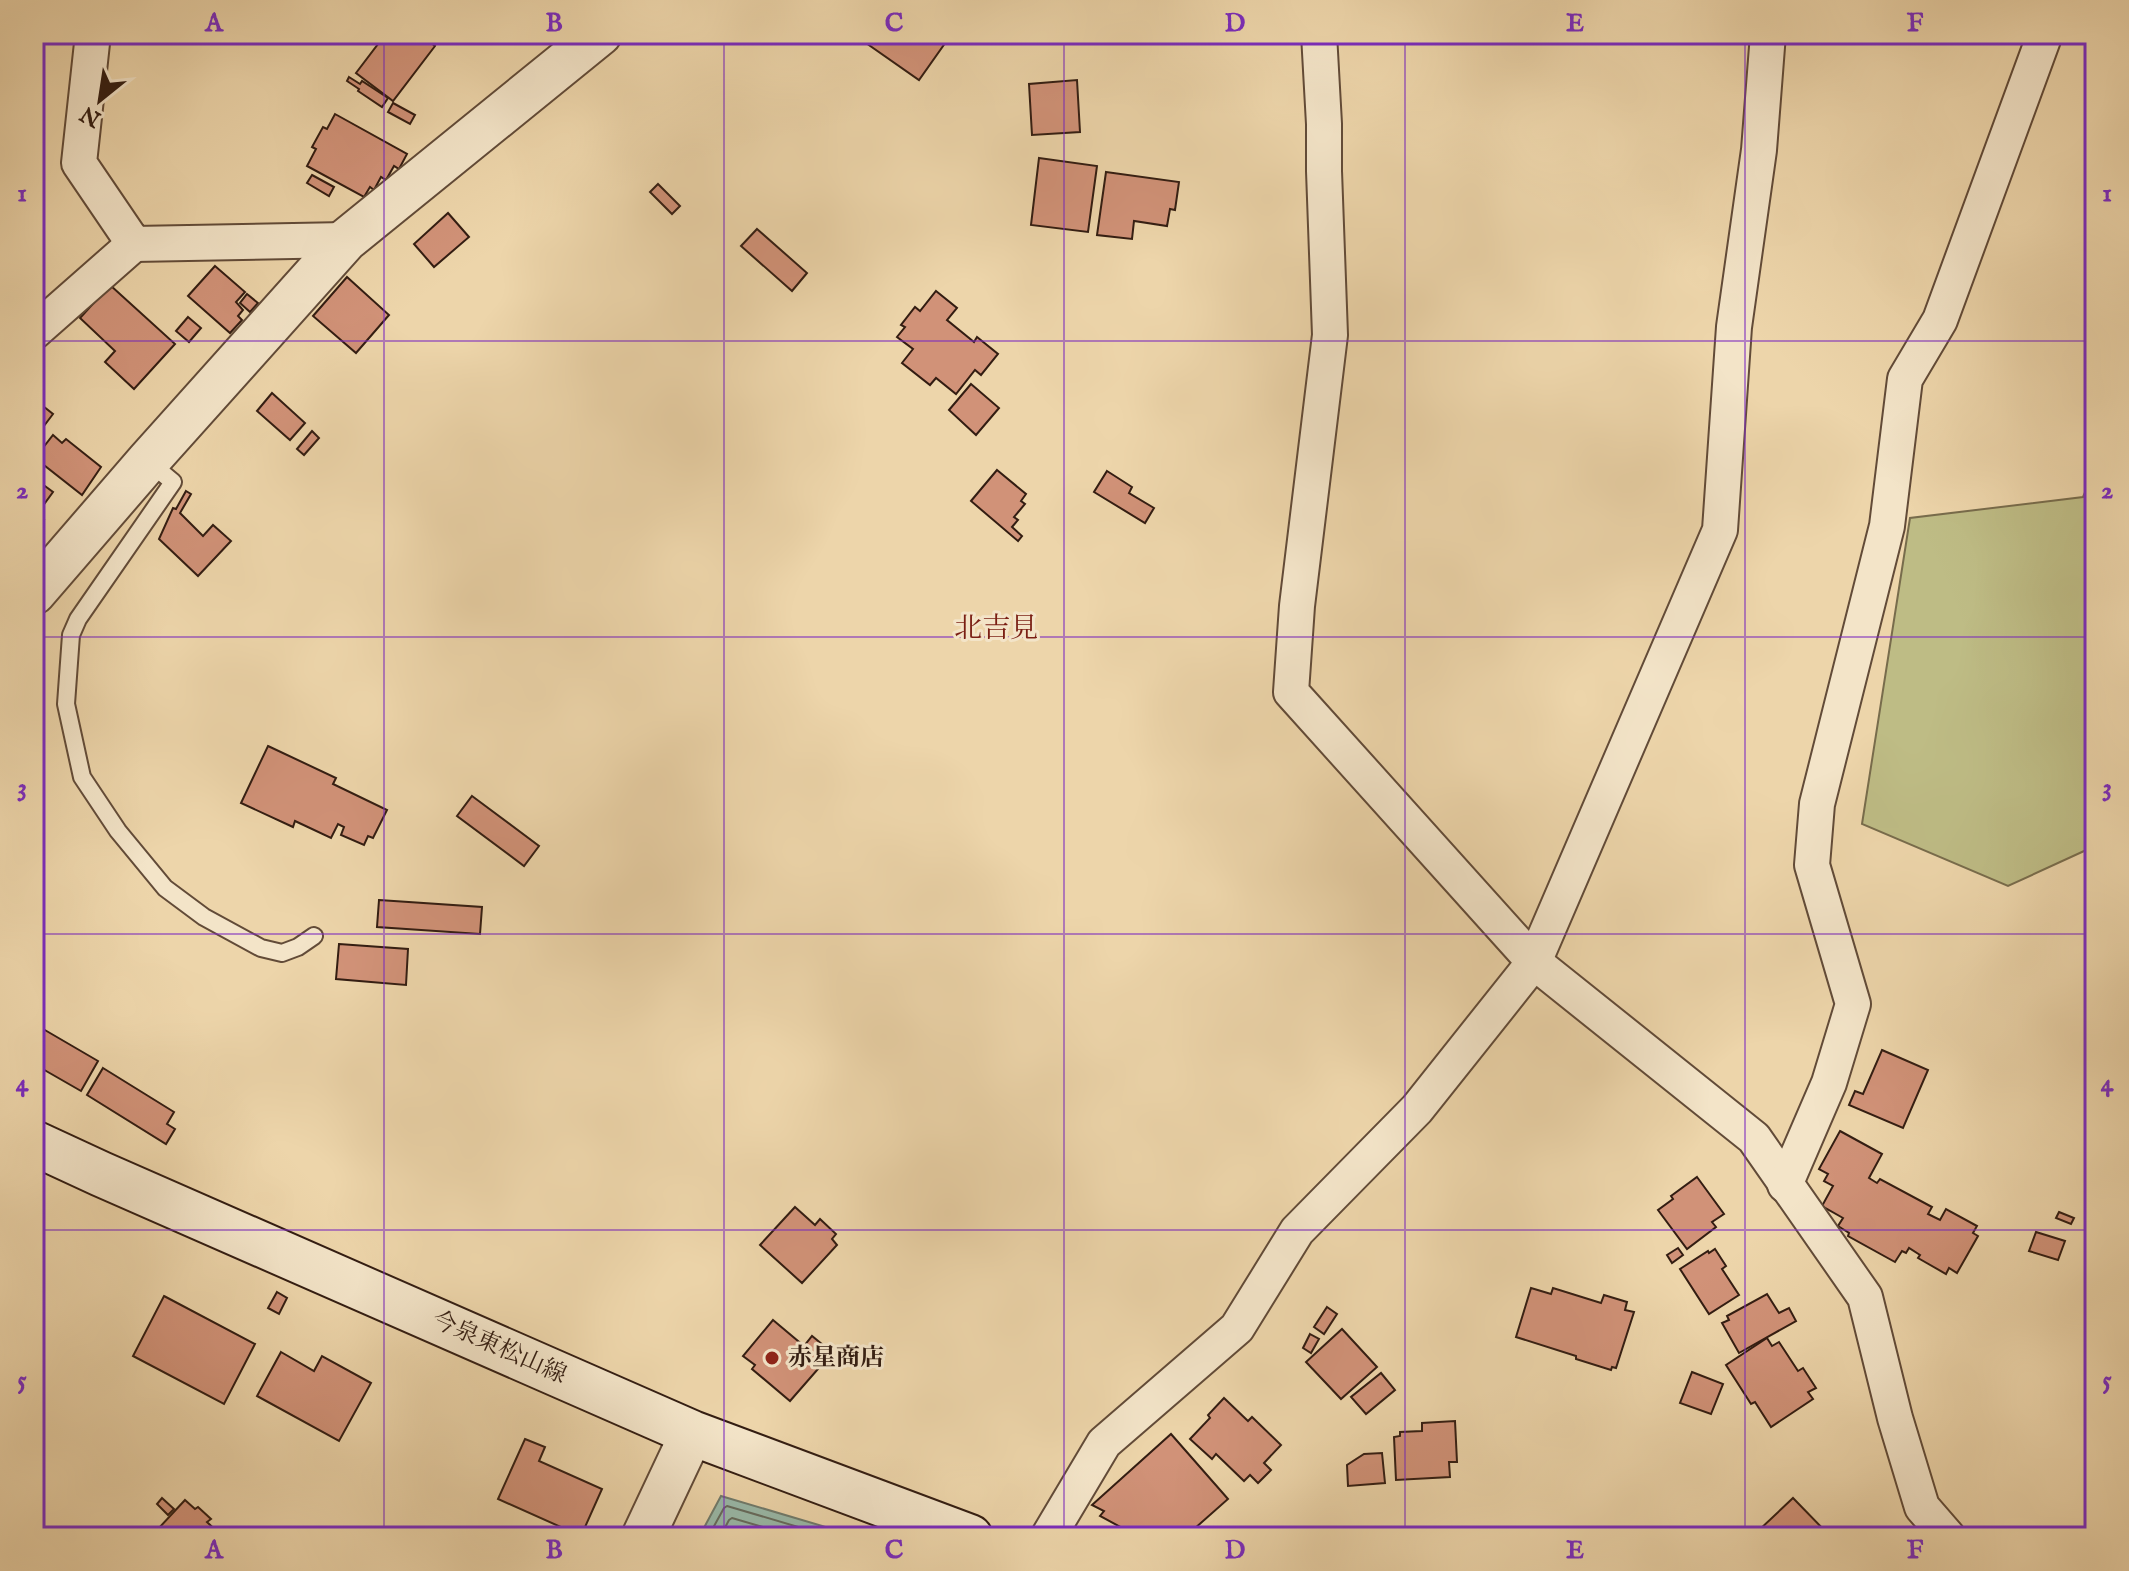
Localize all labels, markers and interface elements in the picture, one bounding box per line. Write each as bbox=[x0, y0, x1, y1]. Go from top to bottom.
text: A bbox=[204, 7, 224, 40]
text: B bbox=[545, 7, 563, 40]
text: C bbox=[885, 7, 904, 40]
text: D bbox=[1225, 7, 1246, 40]
text: E bbox=[1566, 7, 1584, 40]
text: F bbox=[1907, 7, 1924, 40]
north arrow bbox=[60, 60, 140, 140]
text: N bbox=[76, 99, 107, 133]
text: 1 bbox=[17, 177, 27, 210]
text: 1 bbox=[2102, 177, 2112, 210]
text: 2 bbox=[16, 474, 28, 507]
text: 2 bbox=[2101, 474, 2113, 507]
district label: 北吉見 bbox=[954, 612, 1038, 647]
text: 3 bbox=[17, 771, 27, 804]
text: 3 bbox=[2102, 771, 2112, 804]
text: 4 bbox=[16, 1067, 30, 1100]
text: 4 bbox=[2101, 1067, 2115, 1100]
street label: 今泉東松山線 bbox=[427, 1305, 571, 1391]
place label: 赤星商店 bbox=[788, 1343, 884, 1374]
marker: 赤星商店 bbox=[763, 1349, 781, 1367]
text: 5 bbox=[17, 1364, 27, 1397]
text: 5 bbox=[2102, 1364, 2112, 1397]
text: A bbox=[204, 1534, 224, 1567]
text: B bbox=[545, 1534, 563, 1567]
text: C bbox=[885, 1534, 904, 1567]
text: D bbox=[1225, 1534, 1246, 1567]
text: E bbox=[1566, 1534, 1584, 1567]
text: F bbox=[1907, 1534, 1924, 1567]

